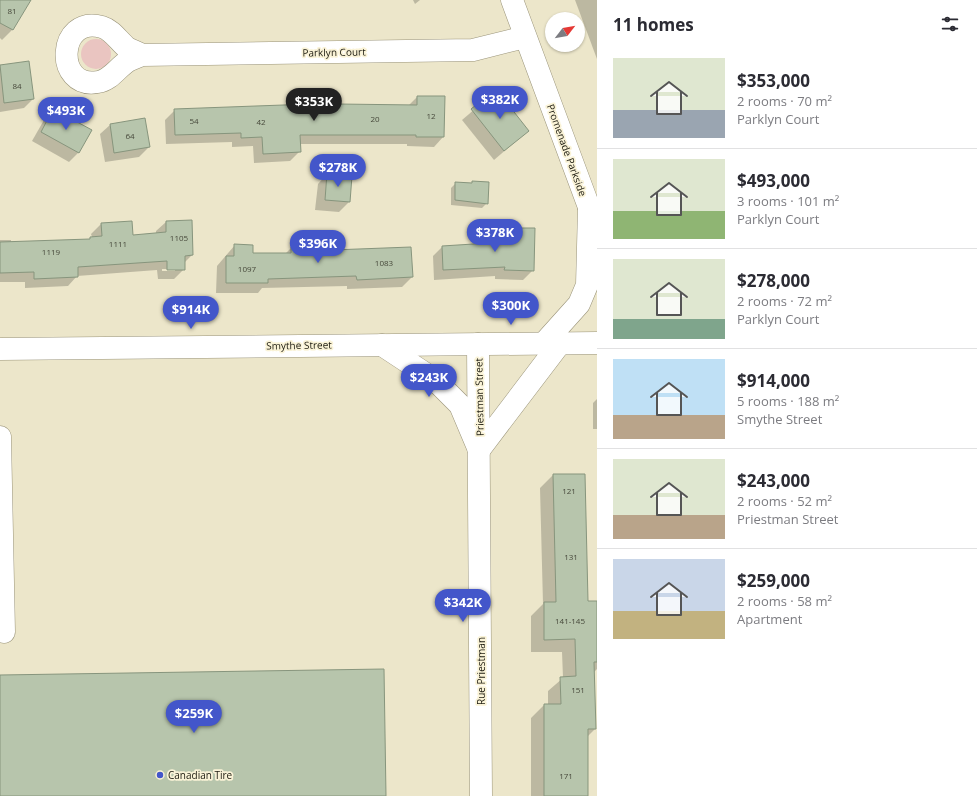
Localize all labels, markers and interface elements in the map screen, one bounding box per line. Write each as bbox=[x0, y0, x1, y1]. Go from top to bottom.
house number: 81 bbox=[7, 5, 17, 16]
north arrow bbox=[545, 12, 585, 52]
map controls bbox=[545, 12, 585, 52]
text: 11 homes bbox=[613, 13, 694, 36]
icon: filters bbox=[939, 13, 961, 35]
street label: Parklyn Court bbox=[302, 44, 366, 60]
text: $353,000 bbox=[737, 69, 810, 92]
icon: home bbox=[645, 74, 693, 122]
house number: 84 bbox=[12, 80, 22, 91]
pin: $382K bbox=[472, 86, 528, 120]
pin: $353K bbox=[286, 88, 342, 122]
text: $382K bbox=[481, 90, 519, 108]
text: $353K bbox=[295, 92, 333, 110]
text: 2 rooms · 70 m² bbox=[737, 92, 832, 110]
pin: $493K bbox=[38, 97, 94, 131]
text: $493K bbox=[47, 101, 85, 119]
street label: Promenade Parkside bbox=[544, 102, 590, 198]
house number: 12 bbox=[426, 110, 436, 121]
text: Parklyn Court bbox=[737, 110, 819, 128]
house number: 20 bbox=[370, 113, 380, 124]
house number: 54 bbox=[189, 115, 199, 126]
house number: 42 bbox=[256, 116, 266, 127]
house number: 64 bbox=[125, 130, 135, 141]
pin: $278K bbox=[310, 154, 366, 188]
text: $278K bbox=[319, 158, 357, 176]
text: $493,000 bbox=[737, 169, 810, 192]
icon: home bbox=[645, 175, 693, 223]
text: 3 rooms · 101 m² bbox=[737, 192, 839, 210]
text: Parklyn Court bbox=[737, 210, 819, 228]
pin: $378K bbox=[467, 219, 523, 253]
text: $378K bbox=[476, 223, 514, 241]
pin: $396K bbox=[290, 230, 346, 264]
house number: 1105 bbox=[170, 232, 189, 243]
text: $396K bbox=[299, 234, 337, 252]
house number: 1111 bbox=[109, 238, 127, 249]
house number: 1119 bbox=[42, 246, 61, 257]
house number: 1083 bbox=[375, 257, 394, 268]
house number: 1097 bbox=[238, 263, 257, 274]
text: $278,000 bbox=[737, 269, 810, 292]
icon: home bbox=[645, 275, 693, 323]
pin: $300K bbox=[483, 292, 539, 326]
text: 2 rooms · 72 m² bbox=[737, 292, 832, 310]
pin: $914K bbox=[163, 296, 219, 330]
text: $300K bbox=[492, 296, 530, 314]
text: $914K bbox=[172, 300, 210, 318]
text: Parklyn Court bbox=[737, 310, 819, 328]
street label: Smythe Street bbox=[266, 337, 332, 353]
street label: Priestman Street bbox=[471, 357, 487, 436]
pin: $243K bbox=[401, 364, 457, 398]
text: $243K bbox=[410, 368, 448, 386]
text: $914,000 bbox=[737, 369, 810, 392]
icon: home bbox=[645, 375, 693, 423]
text: 5 rooms · 188 m² bbox=[737, 392, 839, 410]
text: Smythe Street bbox=[737, 410, 822, 428]
text: $243,000 bbox=[737, 469, 810, 492]
icon: home bbox=[645, 475, 693, 523]
house number: 121 bbox=[562, 485, 576, 496]
text: 2 rooms · 52 m² bbox=[737, 492, 832, 510]
text: Priestman Street bbox=[737, 510, 838, 528]
house number: 131 bbox=[564, 551, 578, 562]
text: $259,000 bbox=[737, 569, 810, 592]
icon: home bbox=[645, 575, 693, 623]
pin: $342K bbox=[435, 589, 491, 623]
text: 2 rooms · 58 m² bbox=[737, 592, 832, 610]
text: $342K bbox=[444, 593, 482, 611]
text: Apartment bbox=[737, 610, 802, 628]
house number: 141-145 bbox=[555, 615, 585, 626]
street label: Rue Priestman bbox=[474, 637, 488, 705]
house number: 151 bbox=[571, 684, 585, 695]
pin: $259K bbox=[166, 700, 222, 734]
text: $259K bbox=[175, 704, 213, 722]
place label: Canadian Tire bbox=[168, 768, 233, 782]
marker: Canadian Tire bbox=[155, 770, 165, 780]
house number: 171 bbox=[559, 770, 573, 781]

